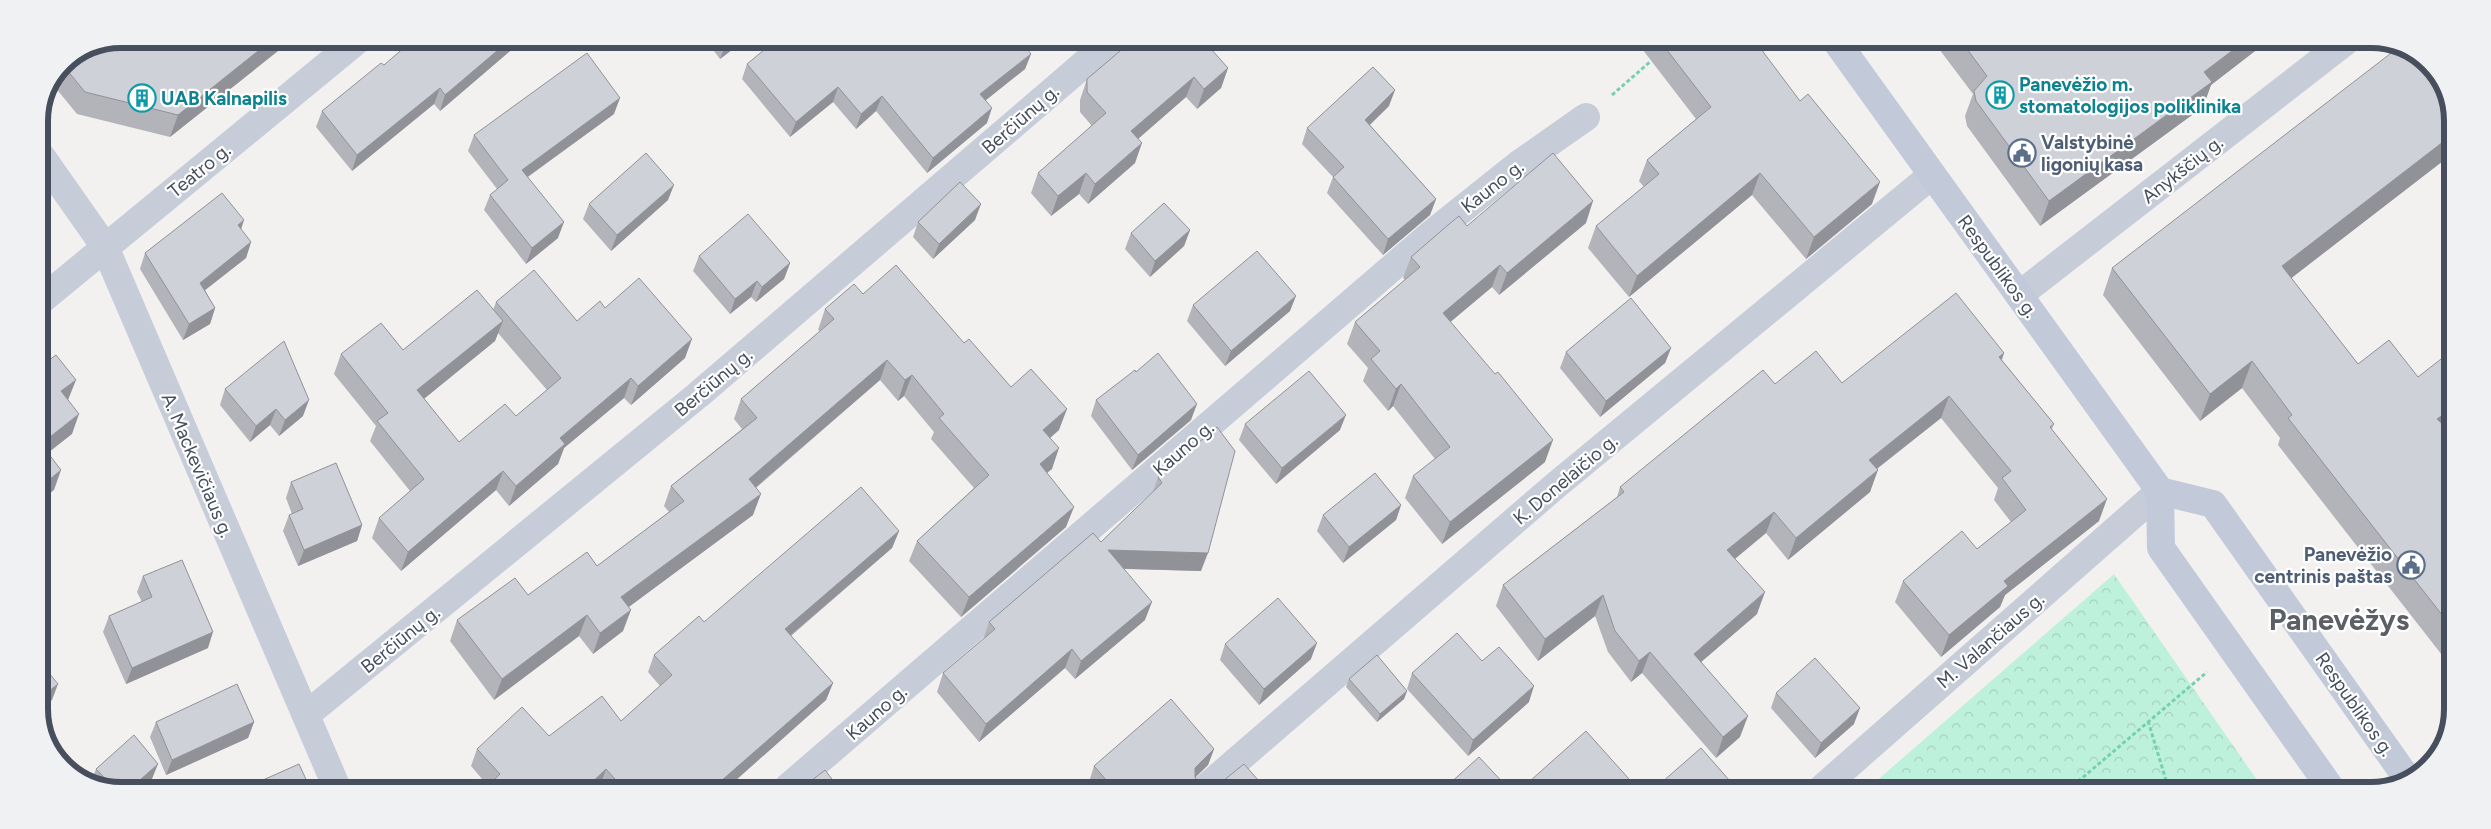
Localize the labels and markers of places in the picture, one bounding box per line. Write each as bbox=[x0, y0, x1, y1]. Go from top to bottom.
place label: Panevėžio m. stomatologijos poliklinika bbox=[2019, 73, 2241, 118]
building icon: Panevėžio m. stomatologijos poliklinika bbox=[1985, 80, 2015, 110]
building icon: UAB Kalnapilis bbox=[127, 83, 157, 113]
place label: UAB Kalnapilis bbox=[161, 87, 287, 110]
place label: Valstybinė ligonių kasa bbox=[2041, 131, 2143, 176]
public building icon: Valstybinė ligonių kasa bbox=[2007, 138, 2037, 168]
place label: Panevėžio centrinis paštas bbox=[2254, 543, 2392, 588]
public building icon: Panevėžio centrinis paštas bbox=[2396, 550, 2426, 580]

